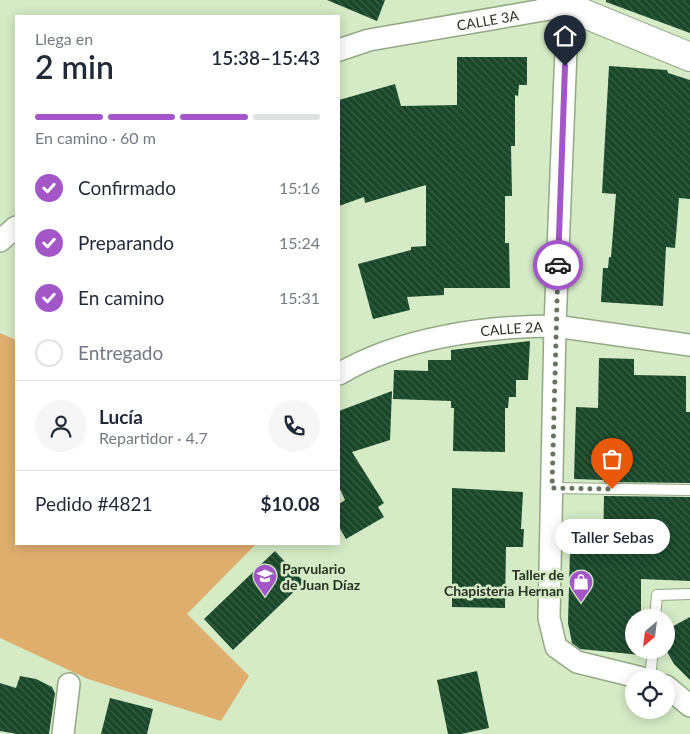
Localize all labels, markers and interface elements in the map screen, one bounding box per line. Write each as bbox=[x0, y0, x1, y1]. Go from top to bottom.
street label: CALLE 3A bbox=[455, 6, 520, 33]
pin bbox=[544, 15, 586, 66]
icon: home bbox=[551, 22, 579, 50]
text: Llega en bbox=[35, 29, 93, 48]
text: 15:38–15:43 bbox=[211, 46, 320, 69]
text: 2 min bbox=[35, 47, 114, 86]
text: En camino · 60 m bbox=[35, 128, 156, 147]
icon: check bbox=[35, 174, 63, 202]
text: Confirmado bbox=[78, 176, 176, 199]
text: 15:16 bbox=[279, 178, 320, 197]
icon: check bbox=[35, 229, 63, 257]
text: Preparando bbox=[78, 231, 174, 254]
text: 15:24 bbox=[279, 233, 320, 252]
courier bbox=[533, 240, 583, 290]
icon: car bbox=[544, 251, 572, 279]
icon: check bbox=[35, 284, 63, 312]
text: En camino bbox=[78, 286, 164, 309]
text: 15:31 bbox=[279, 288, 320, 307]
street label: CALLE 2A bbox=[479, 318, 544, 339]
text: Entregado bbox=[78, 341, 163, 364]
button: person bbox=[35, 400, 87, 452]
button: phone bbox=[268, 400, 320, 452]
text: Lucía bbox=[99, 405, 143, 428]
text: Repartidor · 4.7 bbox=[99, 428, 208, 447]
pin bbox=[591, 438, 633, 489]
icon: bag bbox=[598, 445, 626, 473]
text: Pedido #4821 bbox=[35, 492, 153, 515]
text: $10.08 bbox=[260, 492, 320, 515]
callout: Taller Sebas bbox=[554, 519, 670, 554]
text: Taller Sebas bbox=[571, 527, 654, 546]
place label: Parvulario de Juan Díaz bbox=[282, 560, 361, 593]
school or university icon: Parvulario de Juan Díaz bbox=[252, 563, 278, 597]
place label: Taller de Chapisteria Hernan bbox=[444, 566, 565, 599]
shop icon: Taller de Chapisteria Hernan bbox=[568, 569, 594, 603]
north arrow bbox=[625, 609, 675, 659]
map controls bbox=[625, 609, 675, 719]
button: locate bbox=[625, 669, 675, 719]

